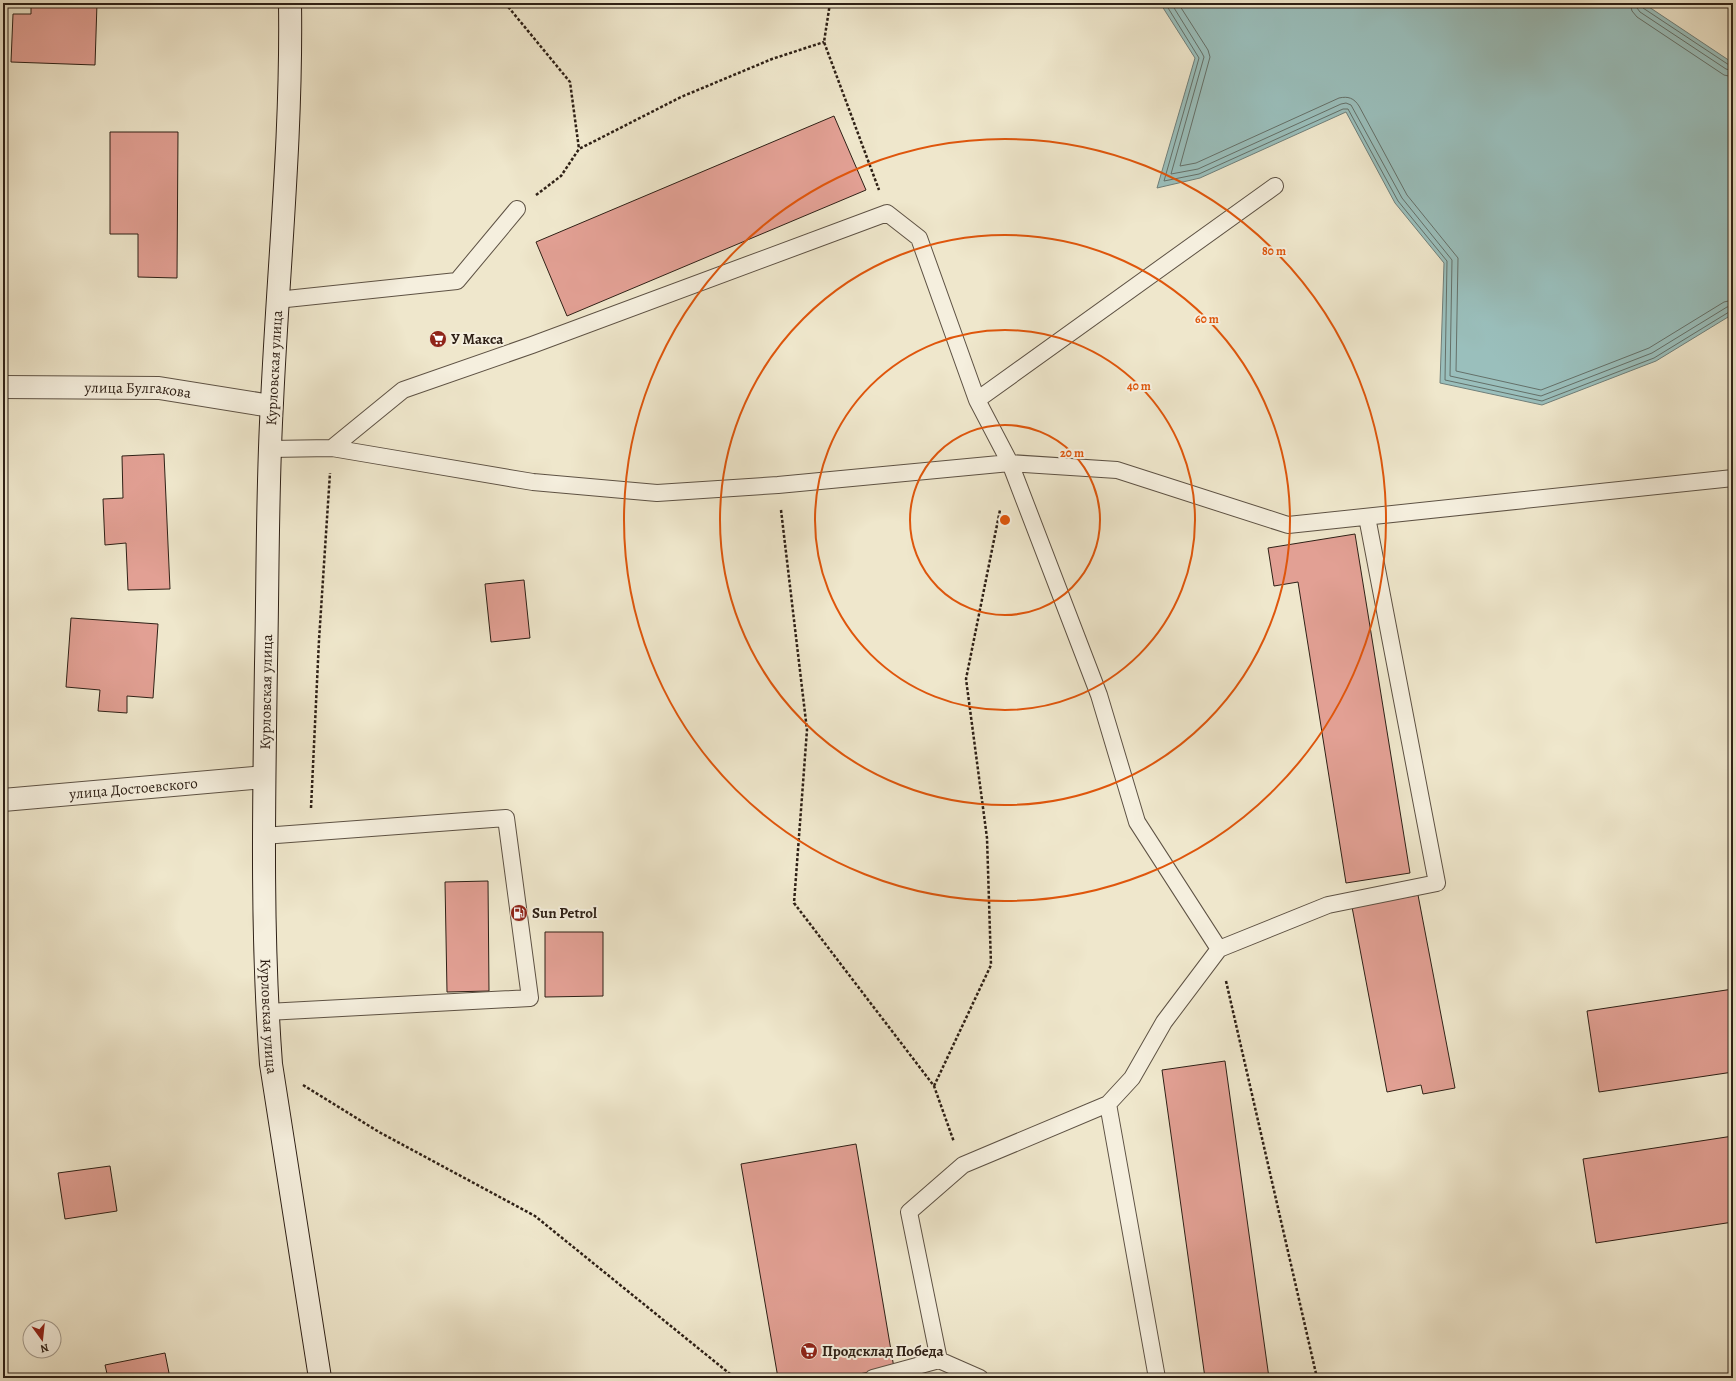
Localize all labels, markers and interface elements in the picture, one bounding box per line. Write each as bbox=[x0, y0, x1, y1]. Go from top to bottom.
text: 80 m bbox=[1262, 243, 1286, 259]
street label: Курловская улица bbox=[261, 310, 287, 426]
text: 60 m bbox=[1195, 311, 1219, 327]
supermarket icon: У Макса bbox=[428, 329, 448, 349]
place label: У Макса bbox=[451, 329, 504, 349]
street label: улица Булгакова bbox=[83, 378, 193, 403]
text: 40 m bbox=[1127, 378, 1151, 394]
text: 20 m bbox=[1060, 445, 1084, 461]
centre of rings bbox=[998, 513, 1012, 527]
street label: Курловская улица bbox=[255, 634, 277, 750]
street label: улица Достоевского bbox=[68, 773, 198, 804]
fuel station icon: Sun Petrol bbox=[509, 903, 529, 923]
place label: Sun Petrol bbox=[532, 903, 597, 923]
street label: Курловская улица bbox=[256, 958, 282, 1075]
north arrow bbox=[22, 1319, 62, 1359]
text: N bbox=[39, 1340, 50, 1356]
supermarket icon: Продсклад Победа bbox=[799, 1341, 819, 1361]
place label: Продсклад Победа bbox=[822, 1341, 944, 1361]

